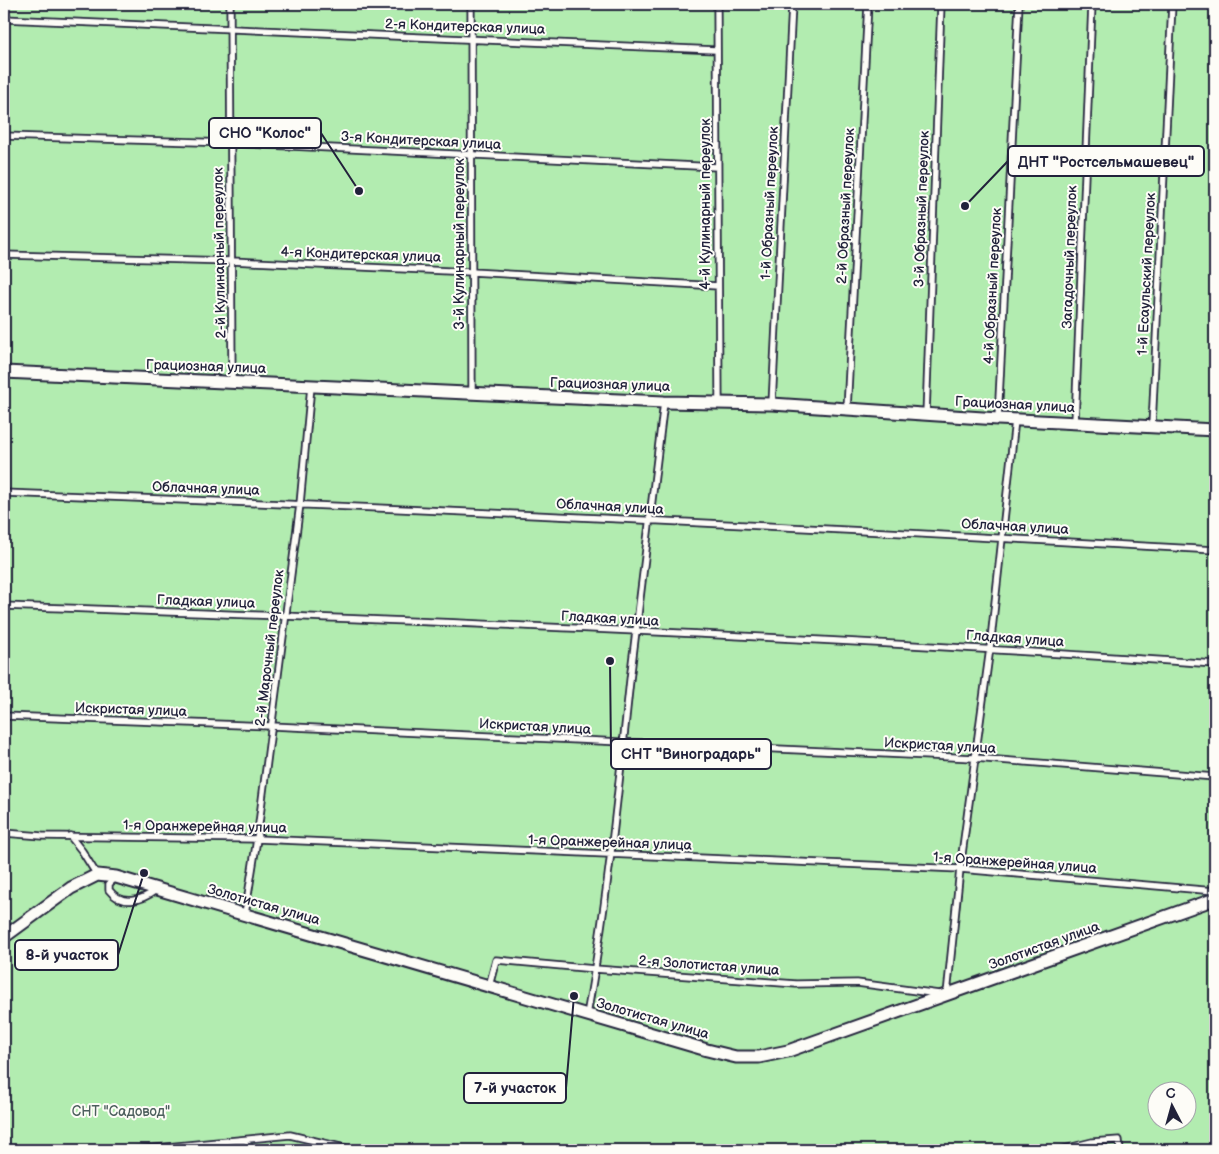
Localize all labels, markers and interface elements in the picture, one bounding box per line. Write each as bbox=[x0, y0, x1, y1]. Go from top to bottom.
street label: 2-я Кондитерская улица bbox=[385, 15, 546, 38]
callout: СНО "Колос" bbox=[209, 118, 321, 148]
street label: 4-й Кулинарный переулок bbox=[697, 118, 714, 290]
text: СНО "Колос" bbox=[219, 124, 311, 143]
street label: 1-й Образный переулок bbox=[757, 125, 782, 280]
street label: 2-й Образный переулок bbox=[833, 127, 858, 285]
street label: 3-я Кондитерская улица bbox=[340, 128, 502, 153]
street label: 3-й Образный переулок bbox=[910, 130, 933, 288]
callout: ДНТ "Ростсельмашевец" bbox=[1008, 146, 1204, 176]
text: ДНТ "Ростсельмашевец" bbox=[1018, 153, 1194, 172]
street label: 3-й Кулинарный переулок bbox=[451, 158, 468, 330]
street label: 2-й Кулинарный переулок bbox=[209, 167, 229, 339]
street label: Загадочный переулок bbox=[1059, 184, 1081, 329]
street label: 1-й Есаульский переулок bbox=[1134, 192, 1159, 356]
street label: 4-й Образный переулок bbox=[980, 207, 1005, 365]
street label: 4-я Кондитерская улица bbox=[280, 243, 442, 266]
street label: Грациозная улица bbox=[146, 356, 267, 377]
street label: Грациозная улица bbox=[550, 374, 671, 395]
street label: Грациозная улица bbox=[954, 393, 1076, 416]
street label: Облачная улица bbox=[152, 478, 261, 499]
street label: Облачная улица bbox=[556, 495, 665, 518]
street label: Облачная улица bbox=[961, 515, 1070, 538]
street label: 2-й Марочный переулок bbox=[251, 568, 288, 728]
street label: Гладкая улица bbox=[157, 591, 256, 612]
street label: Гладкая улица bbox=[560, 607, 660, 630]
street label: Гладкая улица bbox=[965, 627, 1065, 650]
street label: Искристая улица bbox=[75, 699, 188, 720]
street label: Искристая улица bbox=[479, 715, 592, 738]
street label: Искристая улица bbox=[884, 734, 997, 757]
callout: СНТ "Виноградарь" bbox=[611, 739, 771, 769]
text: СНТ "Виноградарь" bbox=[621, 745, 761, 764]
street label: 1-я Оранжерейная улица bbox=[123, 817, 288, 836]
street label: 1-я Оранжерейная улица bbox=[528, 831, 693, 854]
street label: 1-я Оранжерейная улица bbox=[933, 848, 1098, 877]
street label: Золотистая улица bbox=[206, 880, 323, 929]
street label: Золотистая улица bbox=[987, 917, 1102, 973]
callout: 8-й участок bbox=[15, 940, 118, 970]
text: 8-й участок bbox=[26, 946, 109, 965]
street label: 2-я Золотистая улица bbox=[638, 952, 781, 979]
street label: Золотистая улица bbox=[595, 994, 712, 1043]
callout: 7-й участок bbox=[464, 1073, 566, 1103]
text: 7-й участок bbox=[474, 1079, 557, 1098]
north arrow bbox=[1146, 1082, 1196, 1132]
text: С bbox=[1165, 1085, 1177, 1103]
park label: СНТ "Садовод" bbox=[72, 1103, 170, 1120]

